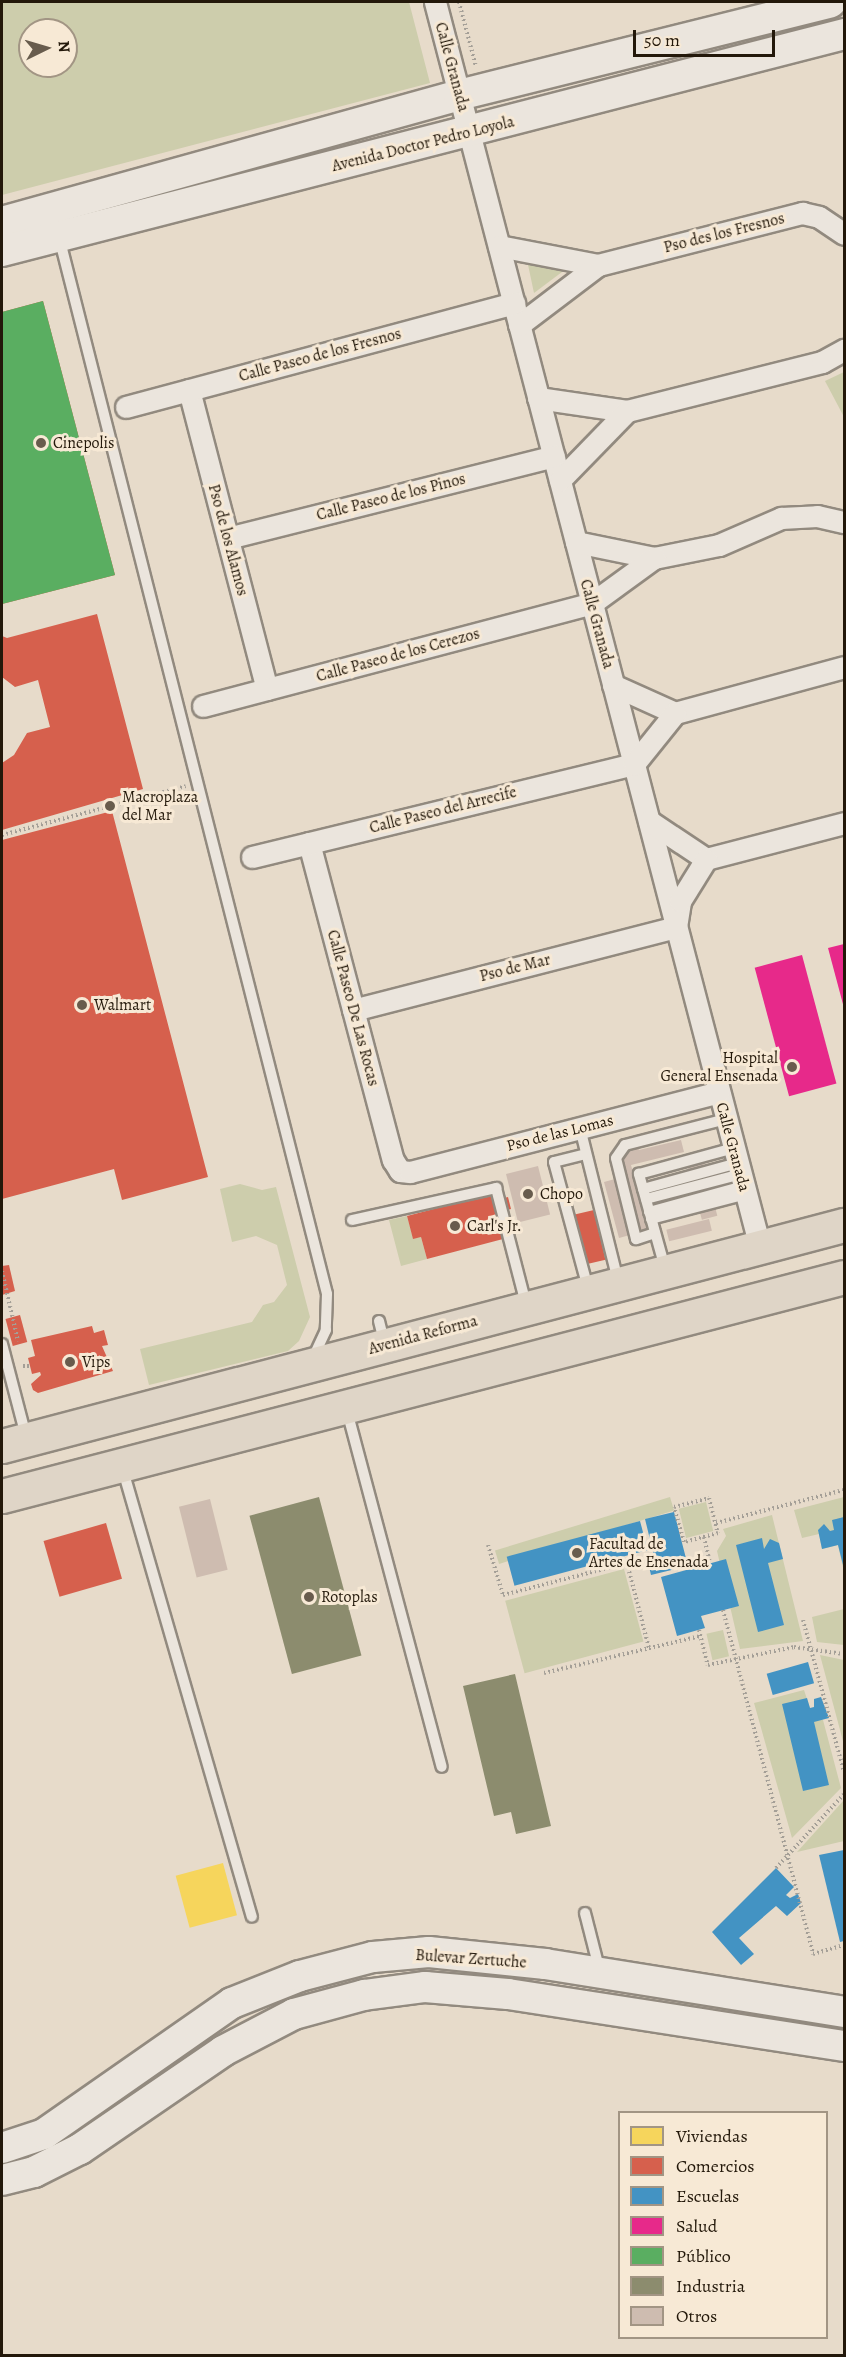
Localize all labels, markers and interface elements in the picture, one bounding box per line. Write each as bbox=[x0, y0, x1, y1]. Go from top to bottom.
north arrow bbox=[18, 18, 78, 78]
scale bar bbox=[636, 18, 778, 56]
street label: Calle Granada bbox=[431, 20, 473, 114]
text: 50 m bbox=[644, 28, 680, 52]
text: N bbox=[52, 40, 75, 53]
street label: Avenida Doctor Pedro Loyola bbox=[330, 112, 516, 176]
street label: Pso des los Fresnos bbox=[662, 209, 786, 257]
street label: Calle Paseo de los Fresnos bbox=[237, 324, 403, 386]
place label: Cinepolis bbox=[53, 433, 114, 453]
marker: Cinepolis bbox=[34, 436, 48, 450]
street label: Calle Paseo de los Pinos bbox=[314, 469, 468, 525]
street label: Pso de los Alamos bbox=[204, 482, 252, 598]
street label: Calle Granada bbox=[576, 577, 618, 671]
street label: Calle Paseo de los Cerezos bbox=[314, 624, 482, 686]
street label: Calle Paseo del Arrecife bbox=[367, 782, 519, 838]
place label: Macroplaza del Mar bbox=[122, 787, 198, 825]
marker: Macroplaza del Mar bbox=[103, 799, 117, 813]
street label: Calle Paseo De Las Rocas bbox=[323, 928, 383, 1088]
street label: Pso de Mar bbox=[478, 950, 552, 986]
place label: Walmart bbox=[94, 995, 151, 1015]
marker: Walmart bbox=[75, 998, 89, 1012]
place label: Hospital General Ensenada bbox=[660, 1048, 778, 1086]
marker: Hospital General Ensenada bbox=[783, 1058, 801, 1076]
street label: Calle Granada bbox=[712, 1100, 754, 1194]
street label: Pso de las Lomas bbox=[505, 1110, 615, 1156]
place label: Chopo bbox=[540, 1184, 583, 1204]
marker: Chopo bbox=[521, 1187, 535, 1201]
place label: Carl's Jr. bbox=[467, 1216, 522, 1236]
marker: Carl's Jr. bbox=[448, 1219, 462, 1233]
street label: Avenida Reforma bbox=[366, 1311, 480, 1359]
place label: Vips bbox=[82, 1352, 111, 1372]
marker: Vips bbox=[63, 1355, 77, 1369]
place label: Facultad de Artes de Ensenada bbox=[589, 1534, 709, 1572]
marker: Facultad de Artes de Ensenada bbox=[570, 1546, 584, 1560]
place label: Rotoplas bbox=[321, 1587, 378, 1607]
marker: Rotoplas bbox=[302, 1590, 316, 1604]
street label: Bulevar Zertuche bbox=[415, 1946, 527, 1972]
legend bbox=[618, 2111, 828, 2339]
text: Viviendas bbox=[676, 2124, 748, 2148]
text: Comercios bbox=[676, 2154, 755, 2178]
text: Escuelas bbox=[676, 2184, 739, 2208]
text: Salud bbox=[676, 2214, 717, 2238]
text: Público bbox=[676, 2244, 731, 2268]
text: Industria bbox=[676, 2274, 745, 2298]
text: Otros bbox=[676, 2304, 717, 2328]

